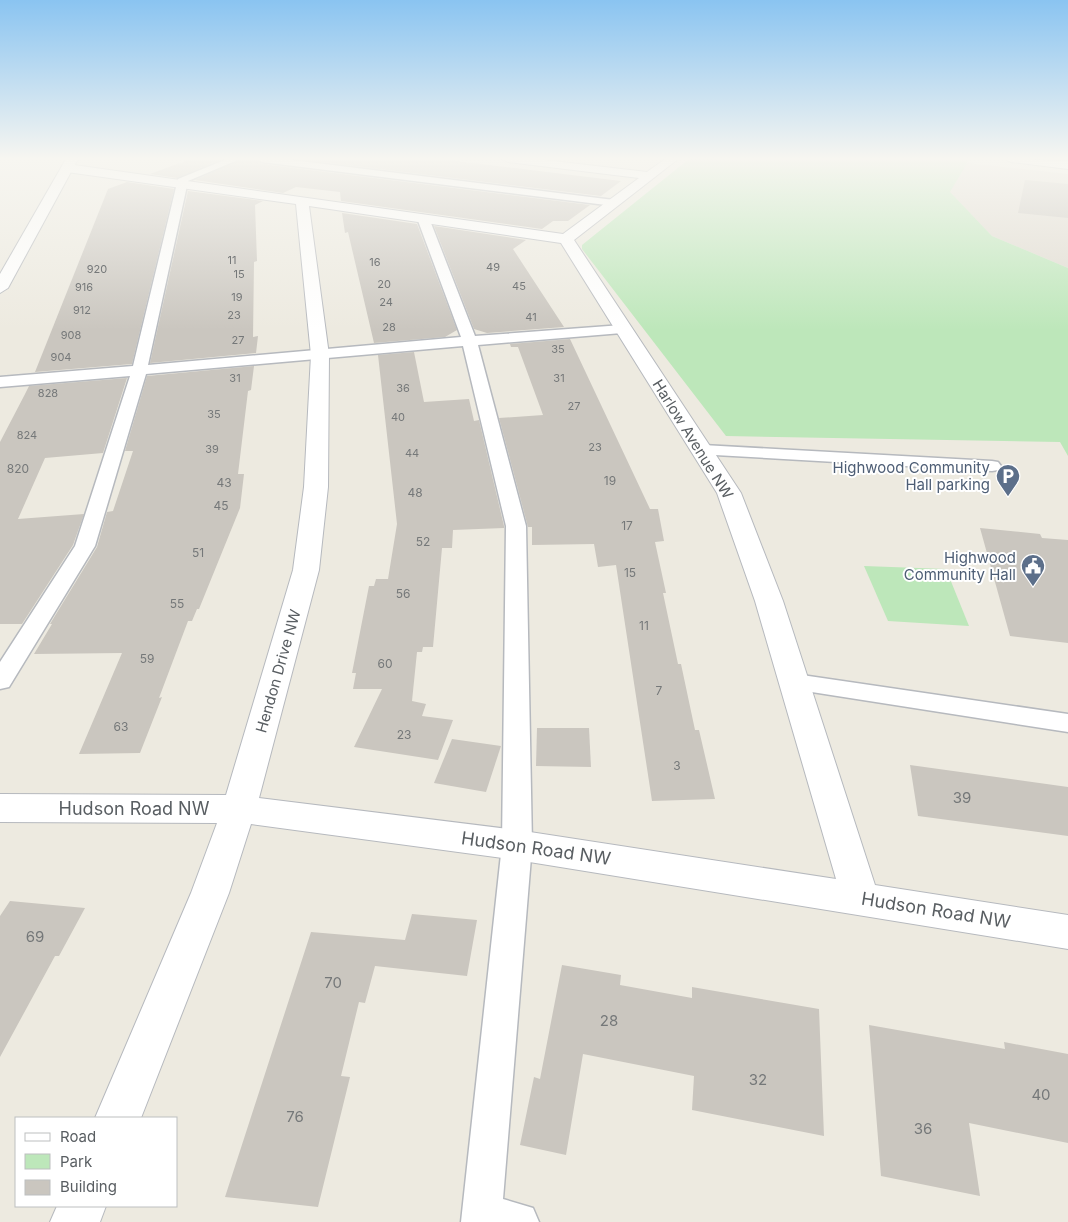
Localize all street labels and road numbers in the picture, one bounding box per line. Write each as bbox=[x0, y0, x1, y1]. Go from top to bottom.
street label: Harlow Avenue NW bbox=[649, 376, 738, 502]
street label: Hendon Drive NW bbox=[251, 607, 305, 735]
street label: Hudson Road NW bbox=[59, 798, 210, 819]
street label: Hudson Road NW bbox=[460, 827, 612, 869]
street label: Hudson Road NW bbox=[860, 888, 1012, 932]

